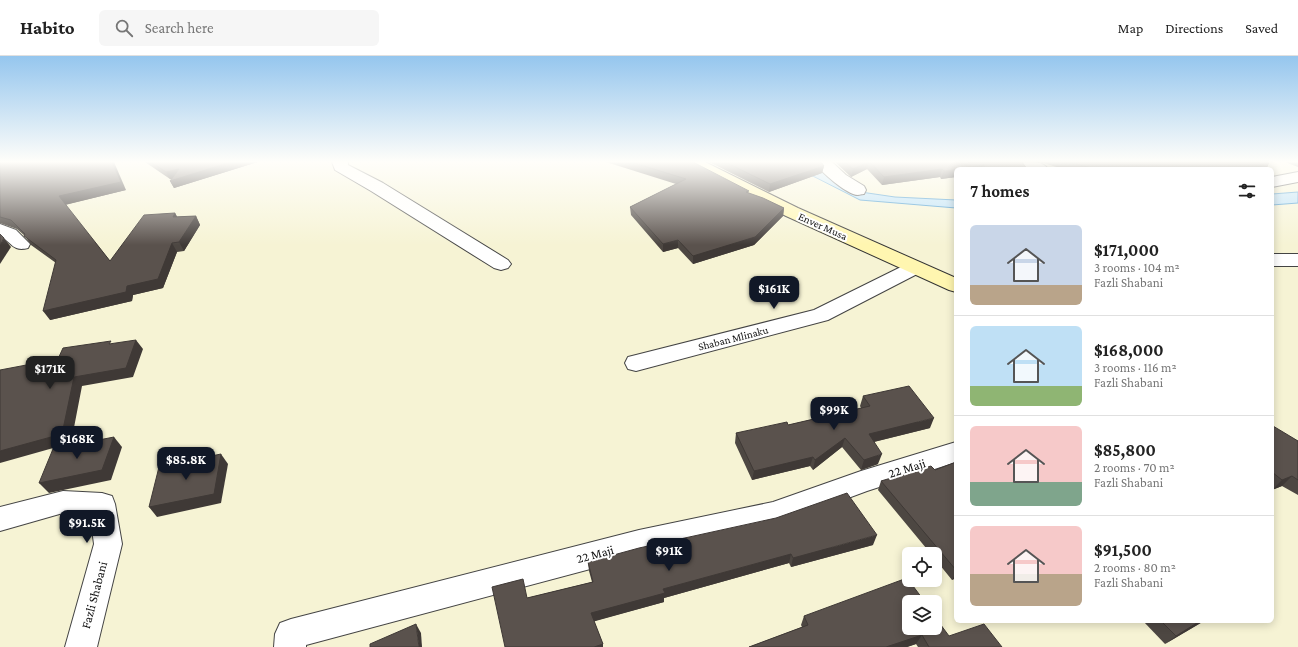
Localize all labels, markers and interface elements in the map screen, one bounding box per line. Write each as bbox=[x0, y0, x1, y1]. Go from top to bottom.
search box bbox=[99, 10, 379, 46]
text: Habito bbox=[20, 17, 75, 38]
icon: search bbox=[113, 17, 135, 39]
text: Search here bbox=[145, 20, 214, 36]
text: Map bbox=[1118, 20, 1143, 36]
text: Directions bbox=[1165, 20, 1223, 36]
text: Saved bbox=[1245, 20, 1278, 36]
icon: filters bbox=[1236, 180, 1258, 202]
text: 7 homes bbox=[970, 182, 1029, 201]
street label: Enver Musa bbox=[797, 210, 849, 242]
icon: home bbox=[1002, 241, 1050, 289]
text: $171,000 bbox=[1094, 241, 1159, 260]
text: 3 rooms · 104 m² bbox=[1094, 260, 1180, 275]
text: Fazli Shabani bbox=[1094, 275, 1163, 290]
pin: $161K bbox=[746, 276, 802, 310]
text: $161K bbox=[758, 281, 790, 296]
street label: Shaban Mlinaku bbox=[697, 323, 769, 353]
text: $168,000 bbox=[1094, 341, 1164, 360]
icon: home bbox=[1002, 342, 1050, 390]
pin: $171K bbox=[22, 356, 78, 390]
text: 3 rooms · 116 m² bbox=[1094, 360, 1177, 375]
text: $171K bbox=[35, 361, 65, 376]
text: Fazli Shabani bbox=[1094, 375, 1163, 390]
pin: $99K bbox=[810, 397, 858, 431]
text: $99K bbox=[820, 402, 849, 417]
pin: $168K bbox=[49, 426, 105, 460]
text: $168K bbox=[60, 431, 94, 446]
text: $85,800 bbox=[1094, 441, 1156, 460]
icon: home bbox=[1002, 442, 1050, 490]
pin: $85.8K bbox=[153, 447, 219, 481]
text: $85.8K bbox=[166, 452, 206, 467]
street label: 22 Maji bbox=[887, 455, 928, 482]
text: 2 rooms · 70 m² bbox=[1094, 460, 1175, 475]
text: Fazli Shabani bbox=[1094, 475, 1163, 490]
pin: $91.5K bbox=[54, 510, 120, 544]
text: $91.5K bbox=[69, 515, 105, 530]
pin: $91K bbox=[645, 538, 693, 572]
text: $91,500 bbox=[1094, 541, 1152, 560]
street label: 22 Maji bbox=[575, 542, 616, 567]
icon: home bbox=[1002, 542, 1050, 590]
text: $91K bbox=[656, 543, 682, 558]
map controls bbox=[902, 547, 942, 635]
button: locate bbox=[902, 547, 942, 587]
street label: Fazli Shabani bbox=[78, 559, 110, 630]
text: 2 rooms · 80 m² bbox=[1094, 560, 1176, 575]
text: Fazli Shabani bbox=[1094, 575, 1163, 590]
button: layers bbox=[902, 595, 942, 635]

